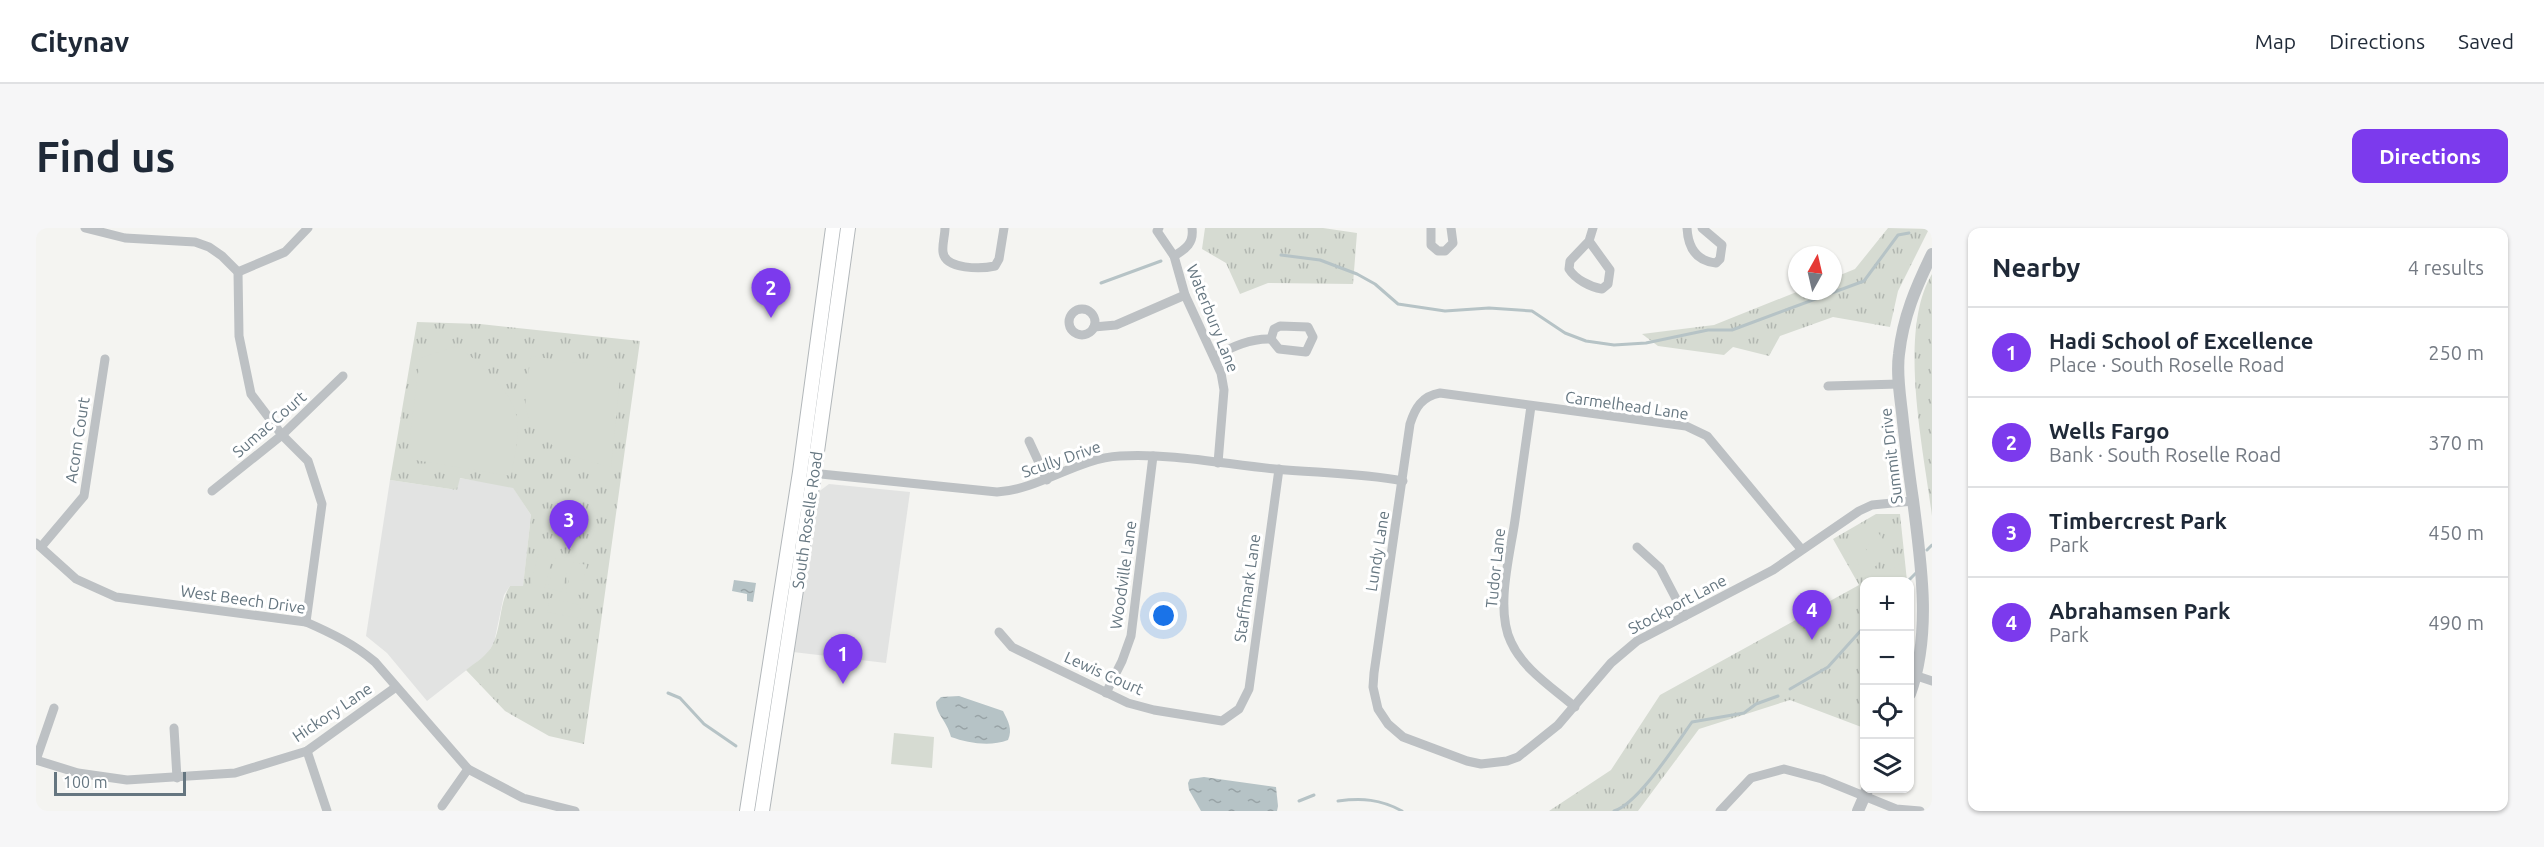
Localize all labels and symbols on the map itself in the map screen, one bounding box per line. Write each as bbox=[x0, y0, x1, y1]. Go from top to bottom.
north arrow bbox=[1788, 246, 1842, 300]
street label: Waterbury Lane bbox=[1183, 262, 1243, 374]
pin: 2 bbox=[752, 268, 790, 318]
street label: Sumac Court bbox=[229, 387, 310, 461]
street label: Carmelhead Lane bbox=[1564, 387, 1690, 423]
street label: Acorn Court bbox=[61, 395, 93, 484]
street label: Summit Drive bbox=[1876, 407, 1906, 505]
street label: Scully Drive bbox=[1019, 437, 1103, 481]
street label: South Roselle Road bbox=[788, 450, 826, 590]
pin: 3 bbox=[550, 500, 588, 550]
street label: Lundy Lane bbox=[1362, 509, 1392, 593]
street label: Woodville Lane bbox=[1106, 519, 1140, 631]
street label: Tudor Lane bbox=[1482, 527, 1508, 609]
street label: Staffmark Lane bbox=[1230, 533, 1264, 643]
street label: Stockport Lane bbox=[1625, 571, 1729, 637]
street label: West Beech Drive bbox=[179, 581, 307, 617]
pin: 4 bbox=[1792, 590, 1832, 640]
your location bbox=[1149, 601, 1178, 630]
pin: 1 bbox=[824, 634, 862, 684]
street label: Lewis Court bbox=[1062, 648, 1147, 699]
street label: Hickory Lane bbox=[289, 679, 375, 745]
scale bar bbox=[54, 769, 186, 796]

